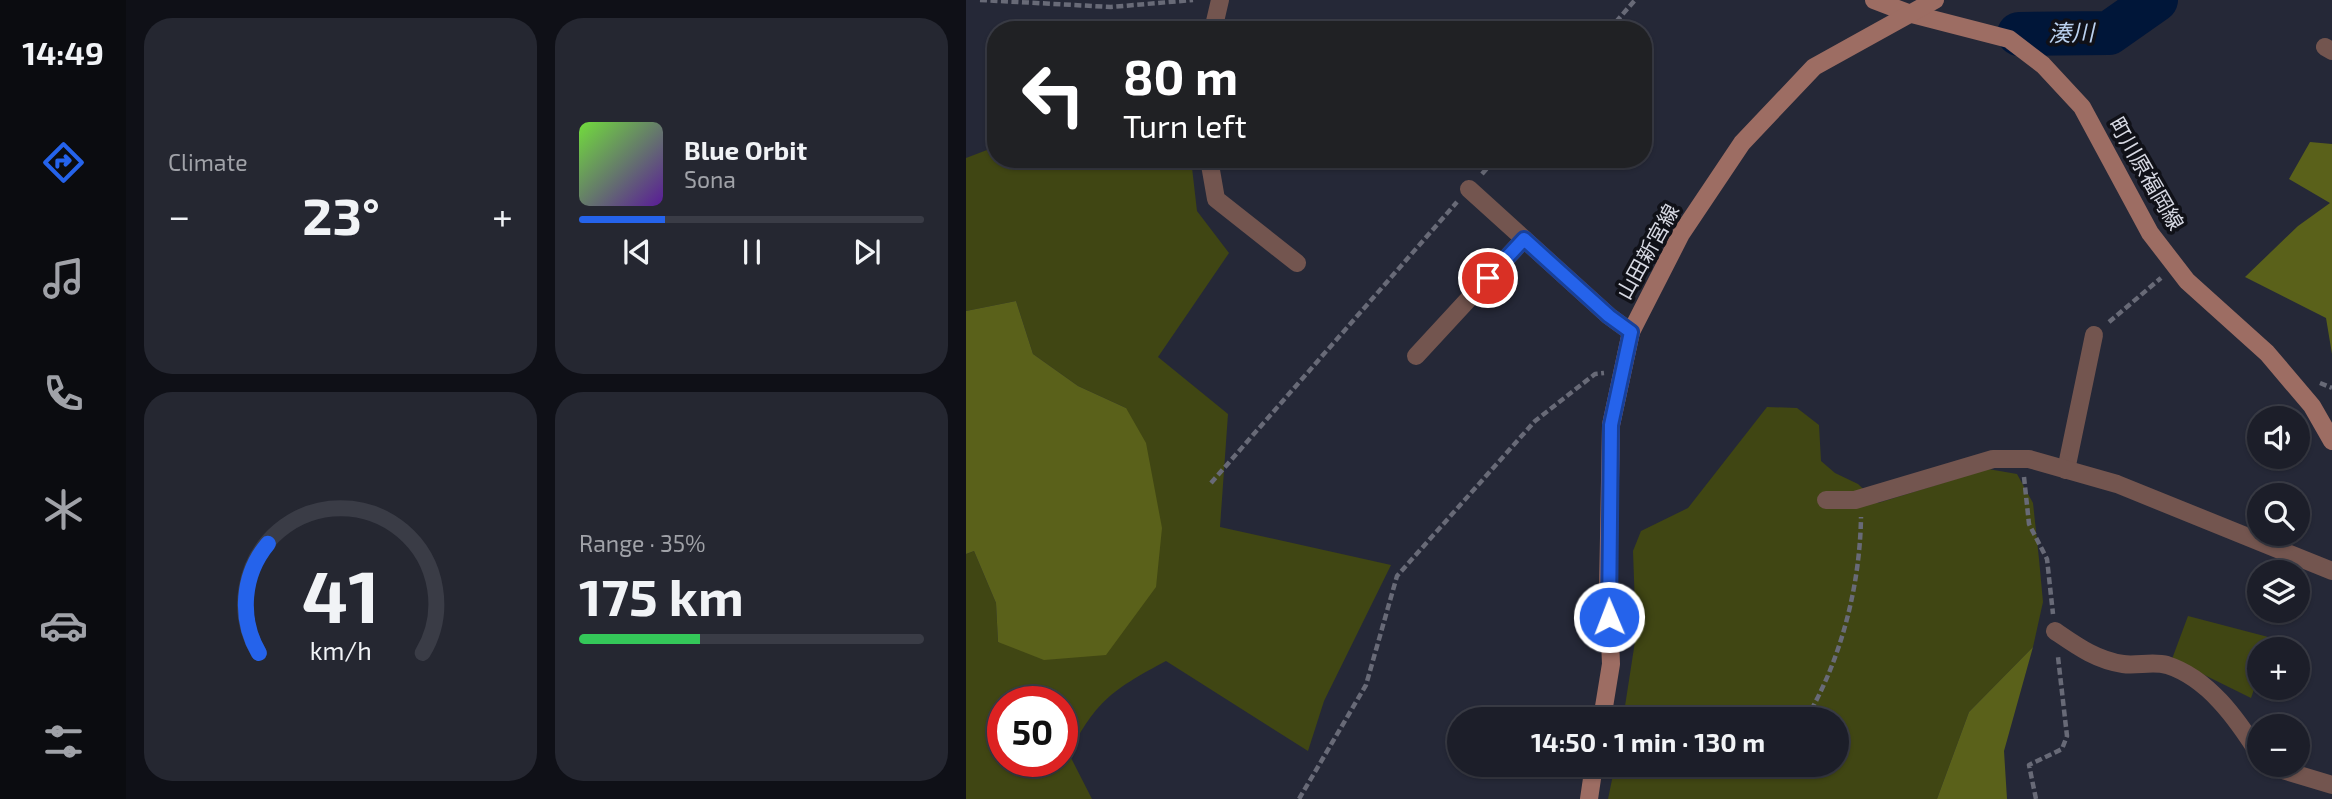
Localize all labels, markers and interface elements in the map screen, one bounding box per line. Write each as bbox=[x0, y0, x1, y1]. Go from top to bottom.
water label: 湊川 bbox=[2048, 18, 2097, 46]
text: 14:49 bbox=[22, 33, 104, 71]
text: 80 m bbox=[1123, 46, 1238, 105]
icon: left bbox=[1008, 49, 1099, 140]
text: Turn left bbox=[1123, 106, 1247, 144]
street label: 町川原福岡線 bbox=[2105, 112, 2190, 234]
text: Blue Orbit bbox=[684, 134, 807, 165]
icon: directions bbox=[39, 138, 88, 187]
text: Climate bbox=[168, 148, 248, 176]
text: Sona bbox=[684, 165, 736, 193]
text: 23° bbox=[302, 183, 380, 245]
text: − bbox=[168, 192, 190, 238]
text: + bbox=[492, 192, 513, 238]
street label: 山田新宮線 bbox=[1610, 199, 1683, 303]
icon: previous bbox=[618, 233, 656, 271]
icon: pause bbox=[733, 233, 771, 271]
icon: next bbox=[848, 233, 886, 271]
pin bbox=[1458, 248, 1518, 308]
icon: music bbox=[39, 254, 88, 303]
icon: arrive bbox=[1469, 259, 1507, 297]
icon: phone bbox=[39, 369, 88, 418]
map controls bbox=[2247, 406, 2310, 777]
button: sound bbox=[2247, 406, 2310, 469]
button: search bbox=[2247, 483, 2310, 546]
icon: climate bbox=[39, 485, 88, 534]
text: Range · 35% bbox=[579, 529, 706, 557]
text: 41 bbox=[302, 550, 379, 638]
button: layers bbox=[2247, 560, 2310, 623]
text: 175 km bbox=[579, 564, 744, 626]
position arrow bbox=[1572, 580, 1646, 654]
icon: car bbox=[39, 601, 88, 650]
text: km/h bbox=[309, 634, 372, 664]
button: + bbox=[2247, 637, 2310, 700]
speed limit sign: 50 bbox=[987, 686, 1078, 777]
button: − bbox=[2247, 714, 2310, 777]
icon: filters bbox=[39, 717, 88, 766]
text: 14:50 · 1 min · 130 m bbox=[1531, 726, 1765, 757]

